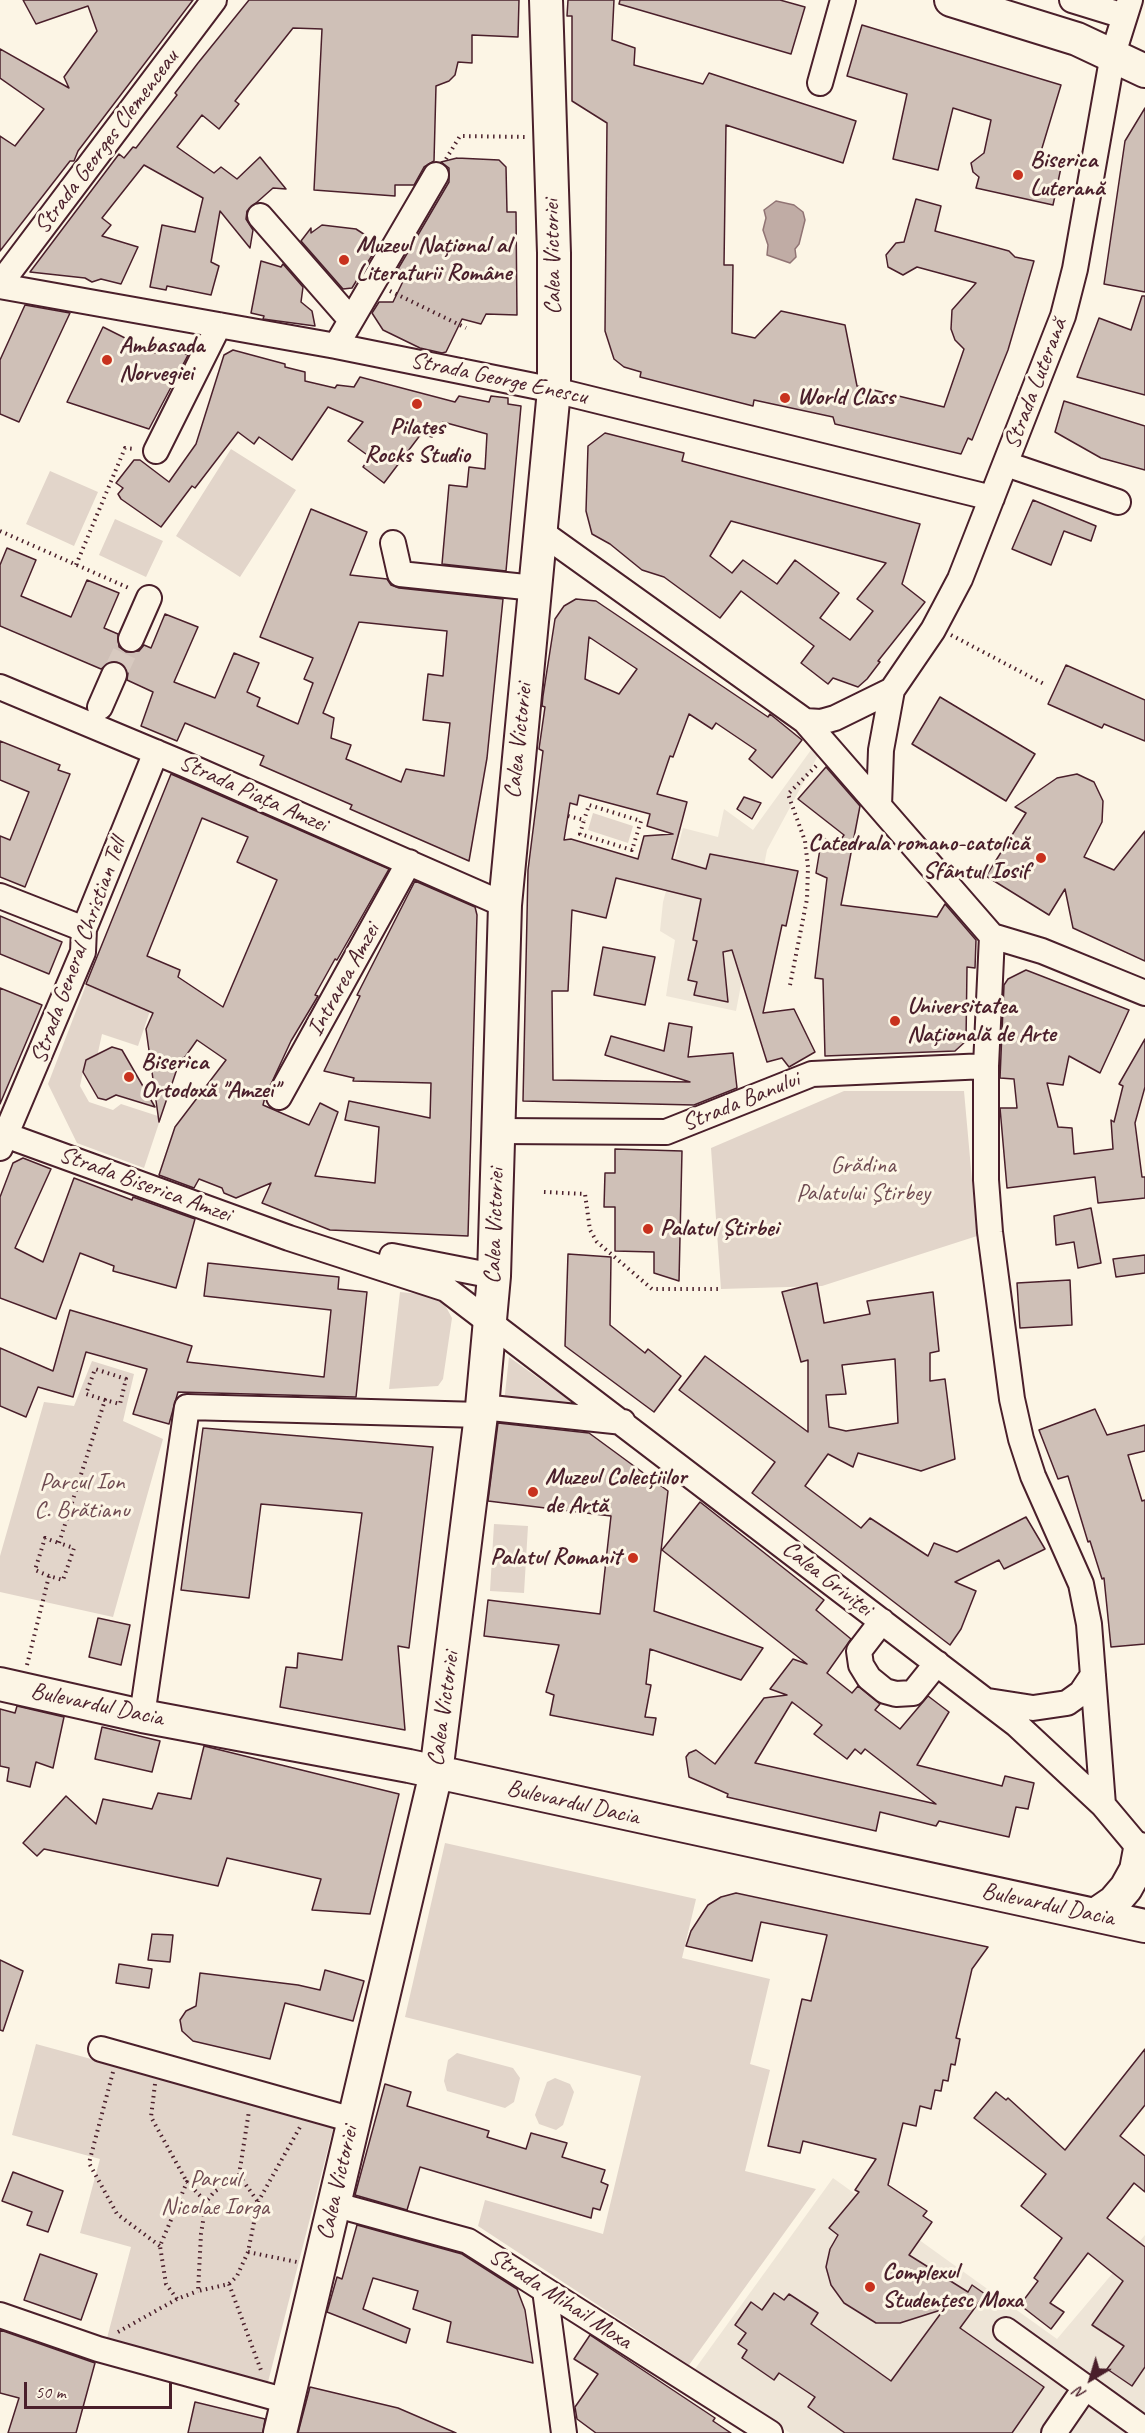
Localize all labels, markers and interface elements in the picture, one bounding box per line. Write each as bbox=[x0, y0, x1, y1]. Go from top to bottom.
street label: Strada Georges Clemenceau bbox=[28, 44, 186, 240]
place label: Biserica Luterană bbox=[1030, 147, 1104, 203]
marker: Biserica Luterană bbox=[1011, 168, 1025, 182]
street label: Calea Victoriei bbox=[538, 199, 568, 315]
place label: Muzeul Național al Literaturii Române bbox=[356, 232, 511, 288]
marker: Muzeul Național al Literaturii Române bbox=[337, 253, 351, 267]
street label: Strada Luterană bbox=[998, 315, 1074, 453]
place label: Ambasada Norvegiei bbox=[119, 332, 204, 388]
street label: Strada George Enescu bbox=[408, 346, 590, 412]
marker: Ambasada Norvegiei bbox=[100, 353, 114, 367]
place label: World Class bbox=[797, 384, 895, 412]
marker: World Class bbox=[778, 391, 792, 405]
marker: Pilates Rocks Studio bbox=[410, 397, 424, 411]
place label: Pilates Rocks Studio bbox=[364, 414, 470, 470]
street label: Calea Victoriei bbox=[499, 682, 539, 800]
street label: Strada Piața Amzei bbox=[174, 748, 332, 840]
place label: Catedrala romano-catolică Sfântul Iosif bbox=[808, 830, 1029, 886]
street label: Strada General Christian Tell bbox=[25, 834, 133, 1068]
marker: Catedrala romano-catolică Sfântul Iosif bbox=[1034, 851, 1048, 865]
street label: Intrarea Amzei bbox=[301, 919, 387, 1041]
place label: Universitatea Națională de Arte bbox=[907, 993, 1056, 1049]
marker: Universitatea Națională de Arte bbox=[888, 1014, 902, 1028]
place label: Biserica Ortodoxă "Amzei" bbox=[141, 1049, 279, 1105]
street label: Strada Banului bbox=[678, 1065, 804, 1139]
marker: Biserica Ortodoxă "Amzei" bbox=[122, 1070, 136, 1084]
street label: Strada Biserica Amzei bbox=[55, 1141, 235, 1229]
park label: Grădina Palatului Știrbey bbox=[796, 1152, 930, 1208]
street label: Calea Victoriei bbox=[479, 1168, 511, 1284]
place label: Palatul Știrbei bbox=[660, 1215, 778, 1243]
marker: Palatul Știrbei bbox=[641, 1222, 655, 1236]
place label: Muzeul Colecțiilor de Artă bbox=[545, 1464, 686, 1520]
park label: Parcul Ion C. Brătianu bbox=[34, 1469, 130, 1525]
marker: Muzeul Colecțiilor de Artă bbox=[526, 1485, 540, 1499]
street label: Calea Griviței bbox=[776, 1535, 878, 1623]
place label: Palatul Romanit bbox=[490, 1544, 621, 1572]
marker: Palatul Romanit bbox=[626, 1551, 640, 1565]
street label: Calea Victoriei bbox=[422, 1650, 466, 1768]
street label: Bulevardul Dacia bbox=[28, 1677, 166, 1733]
street label: Bulevardul Dacia bbox=[504, 1774, 642, 1832]
street label: Bulevardul Dacia bbox=[979, 1877, 1117, 1933]
street label: Calea Victoriei bbox=[311, 2123, 365, 2243]
park label: Parcul Nicolae Iorga bbox=[161, 2166, 269, 2222]
street label: Strada Mihail Moxa bbox=[483, 2242, 637, 2356]
place label: Complexul Studențesc Moxa bbox=[882, 2259, 1023, 2315]
marker: Complexul Studențesc Moxa bbox=[863, 2280, 877, 2294]
north arrow bbox=[1061, 2349, 1121, 2409]
scale bar bbox=[27, 2370, 176, 2408]
text: 50 m bbox=[35, 2381, 66, 2403]
text: N bbox=[1070, 2382, 1090, 2404]

